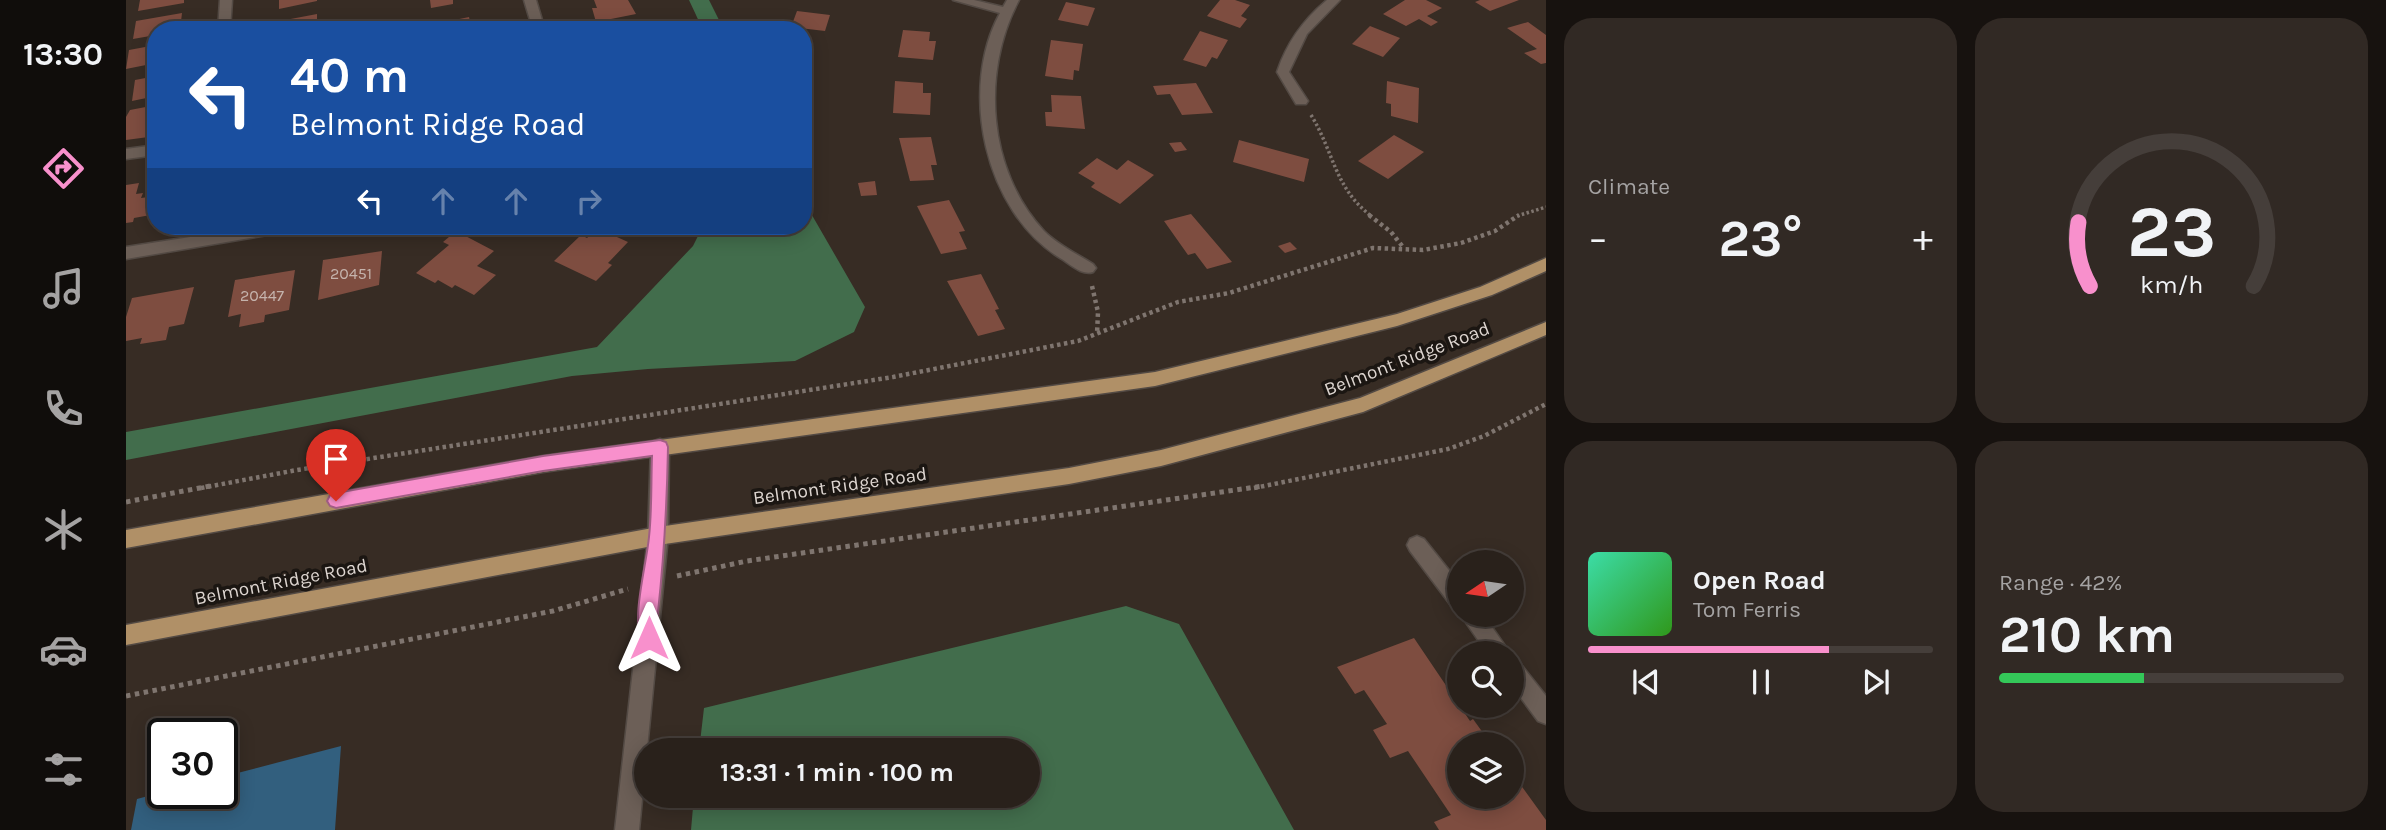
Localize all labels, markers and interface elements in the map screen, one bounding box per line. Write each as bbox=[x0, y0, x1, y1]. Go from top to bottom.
text: 13:30 bbox=[23, 36, 103, 73]
text: 40 m bbox=[290, 47, 409, 104]
icon: left bbox=[175, 49, 266, 140]
text: Belmont Ridge Road bbox=[290, 106, 586, 143]
icon: directions bbox=[39, 144, 88, 193]
text: Climate bbox=[1588, 173, 1670, 200]
icon: left bbox=[351, 182, 389, 220]
icon: ahead bbox=[424, 182, 462, 220]
icon: ahead bbox=[497, 182, 535, 220]
icon: right bbox=[570, 182, 608, 220]
text: 23 bbox=[2127, 190, 2216, 275]
text: 23° bbox=[1718, 208, 1803, 269]
text: − bbox=[1588, 216, 1608, 261]
text: + bbox=[1913, 216, 1933, 261]
icon: music bbox=[39, 264, 88, 313]
house number: 20451 bbox=[330, 264, 372, 283]
text: km/h bbox=[2140, 270, 2203, 299]
house number: 20447 bbox=[240, 286, 285, 305]
street label: Belmont Ridge Road bbox=[1321, 317, 1493, 401]
icon: phone bbox=[39, 384, 88, 433]
pin bbox=[306, 429, 366, 501]
icon: arrive bbox=[317, 440, 355, 478]
street label: Belmont Ridge Road bbox=[752, 463, 928, 509]
icon: climate bbox=[39, 505, 88, 554]
north arrow bbox=[1447, 550, 1524, 626]
map controls bbox=[1447, 550, 1524, 809]
street label: Belmont Ridge Road bbox=[193, 554, 369, 610]
text: Open Road bbox=[1693, 565, 1826, 596]
text: Range · 42% bbox=[1999, 569, 2122, 596]
text: Tom Ferris bbox=[1693, 596, 1801, 623]
position arrow bbox=[612, 601, 686, 675]
text: 210 km bbox=[1999, 604, 2175, 665]
icon: car bbox=[39, 625, 88, 674]
button: search bbox=[1447, 641, 1524, 718]
icon: previous bbox=[1627, 663, 1665, 701]
icon: pause bbox=[1742, 663, 1780, 701]
icon: next bbox=[1857, 663, 1895, 701]
speed limit sign: 30 bbox=[147, 718, 238, 809]
button: layers bbox=[1447, 732, 1524, 809]
icon: filters bbox=[39, 745, 88, 794]
text: 13:31 · 1 min · 100 m bbox=[720, 757, 954, 788]

